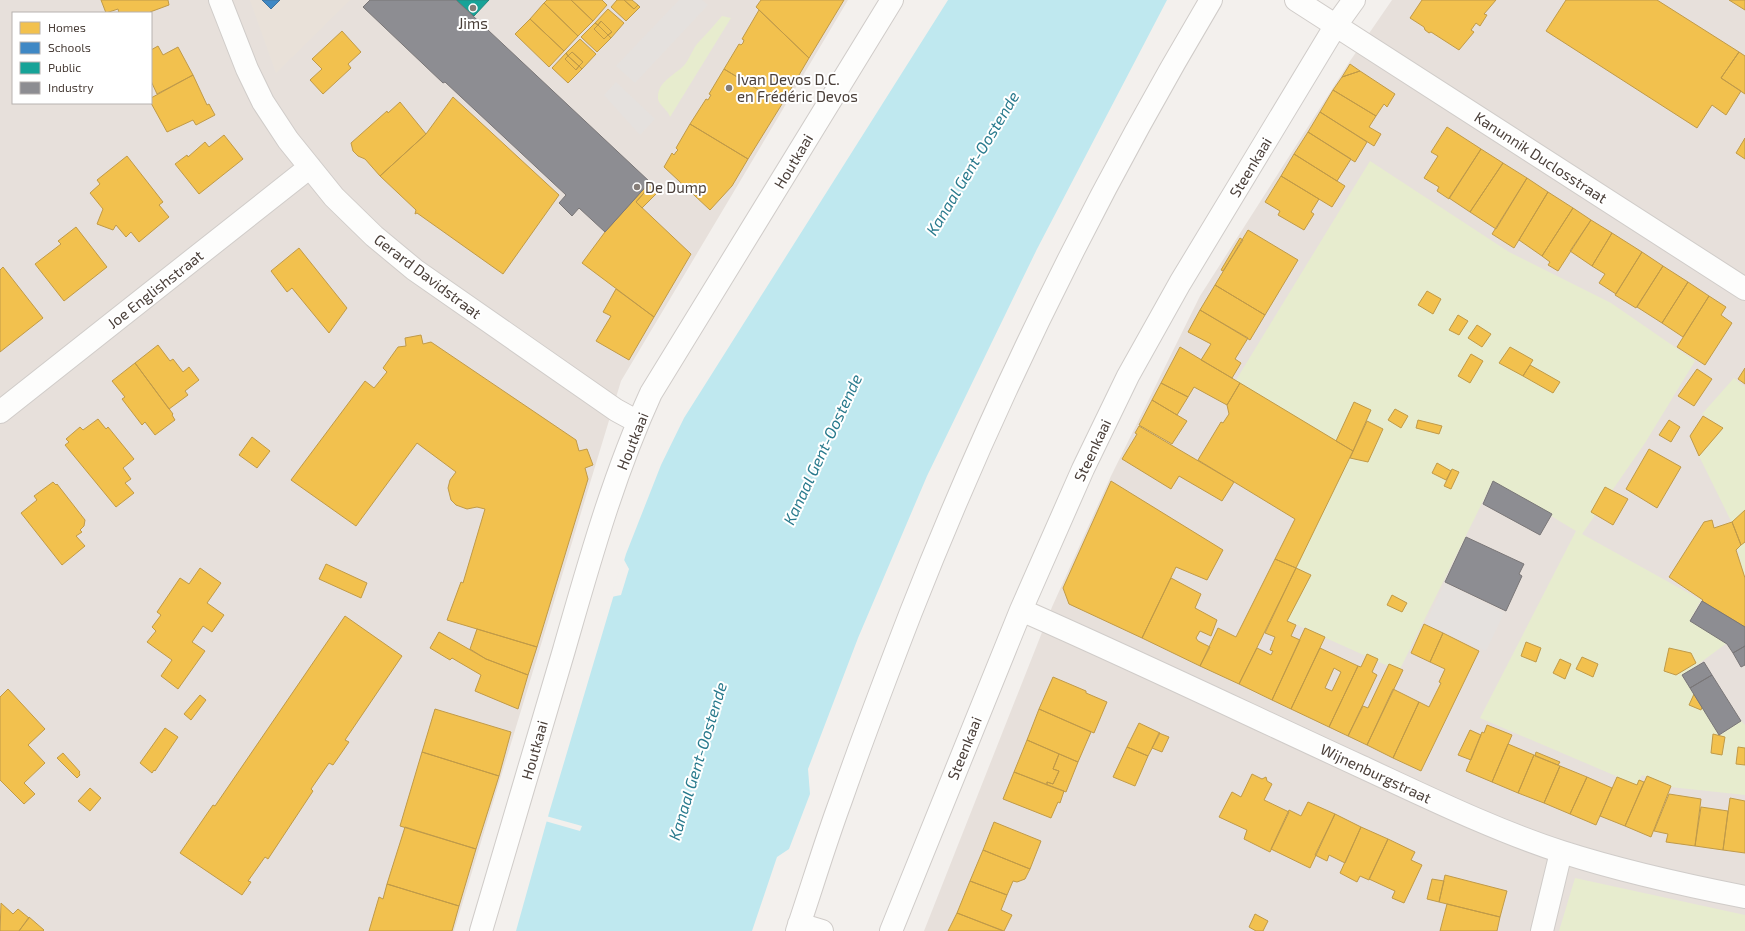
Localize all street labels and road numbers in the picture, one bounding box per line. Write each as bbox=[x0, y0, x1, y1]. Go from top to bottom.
street label: Kanunnik Duclosstraat bbox=[1471, 107, 1611, 207]
street label: Houtkaai bbox=[770, 130, 816, 192]
street label: Steenkaai bbox=[1225, 134, 1275, 200]
street label: Gerard Davidstraat bbox=[371, 230, 485, 322]
street label: Joe Englishstraat bbox=[104, 246, 207, 332]
street label: Houtkaai bbox=[612, 410, 652, 472]
street label: Steenkaai bbox=[1070, 416, 1114, 484]
street label: Steenkaai bbox=[943, 714, 985, 782]
street label: Houtkaai bbox=[517, 718, 551, 782]
street label: Wijnenburgstraat bbox=[1317, 739, 1434, 808]

